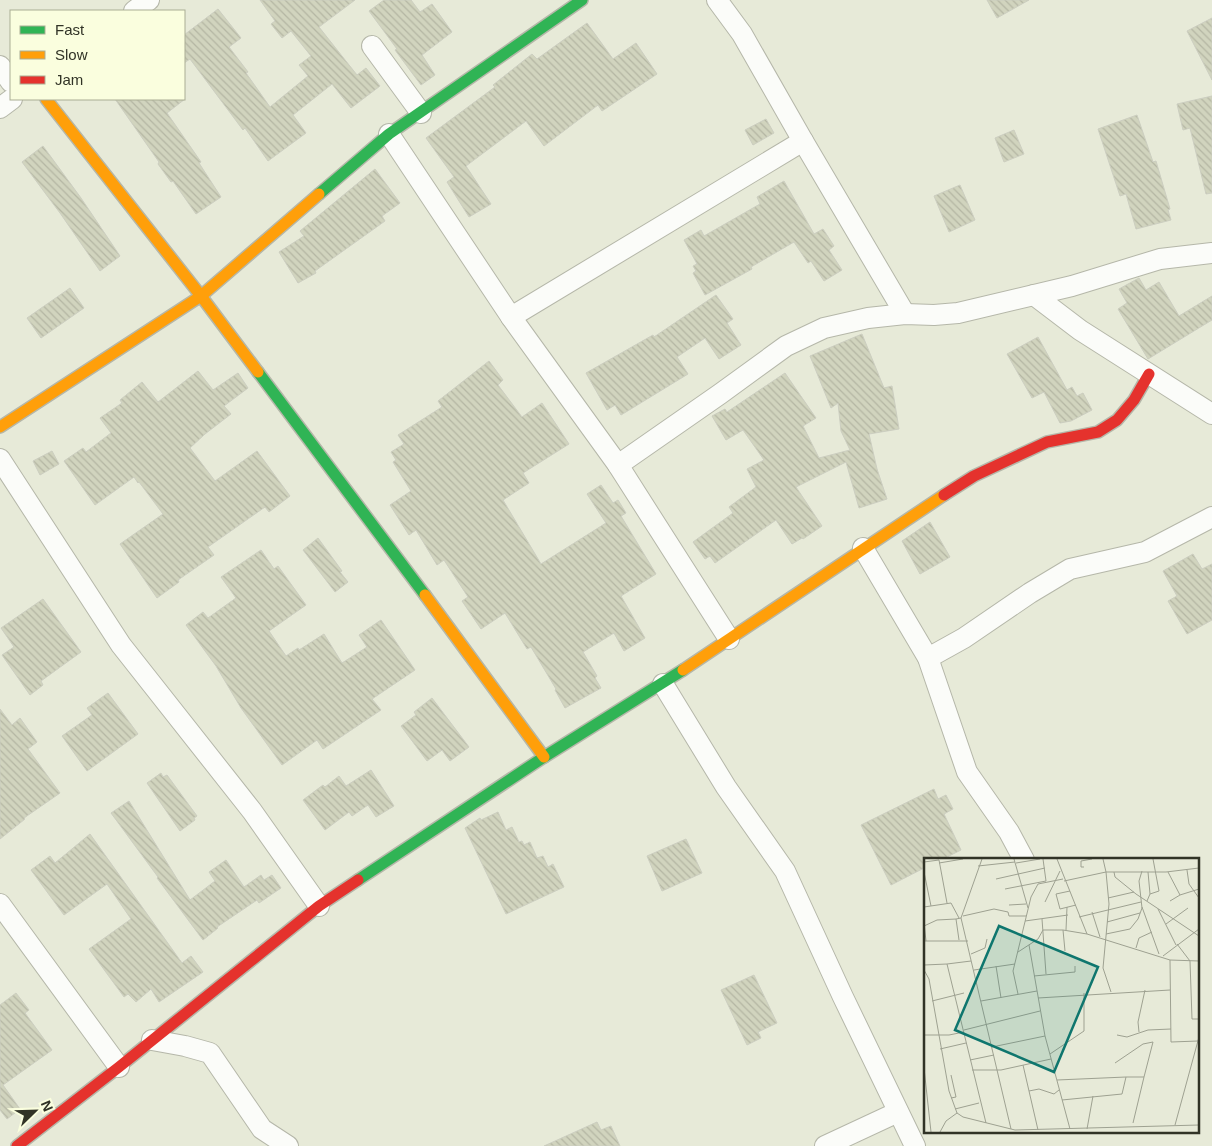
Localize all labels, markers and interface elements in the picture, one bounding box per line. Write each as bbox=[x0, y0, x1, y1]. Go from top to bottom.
legend bbox=[10, 10, 185, 100]
text: Fast bbox=[55, 21, 85, 38]
text: Slow bbox=[55, 46, 88, 63]
text: Jam bbox=[55, 71, 83, 88]
inset map bbox=[924, 858, 1200, 1134]
north arrow bbox=[10, 1086, 60, 1136]
text: N bbox=[38, 1098, 56, 1114]

